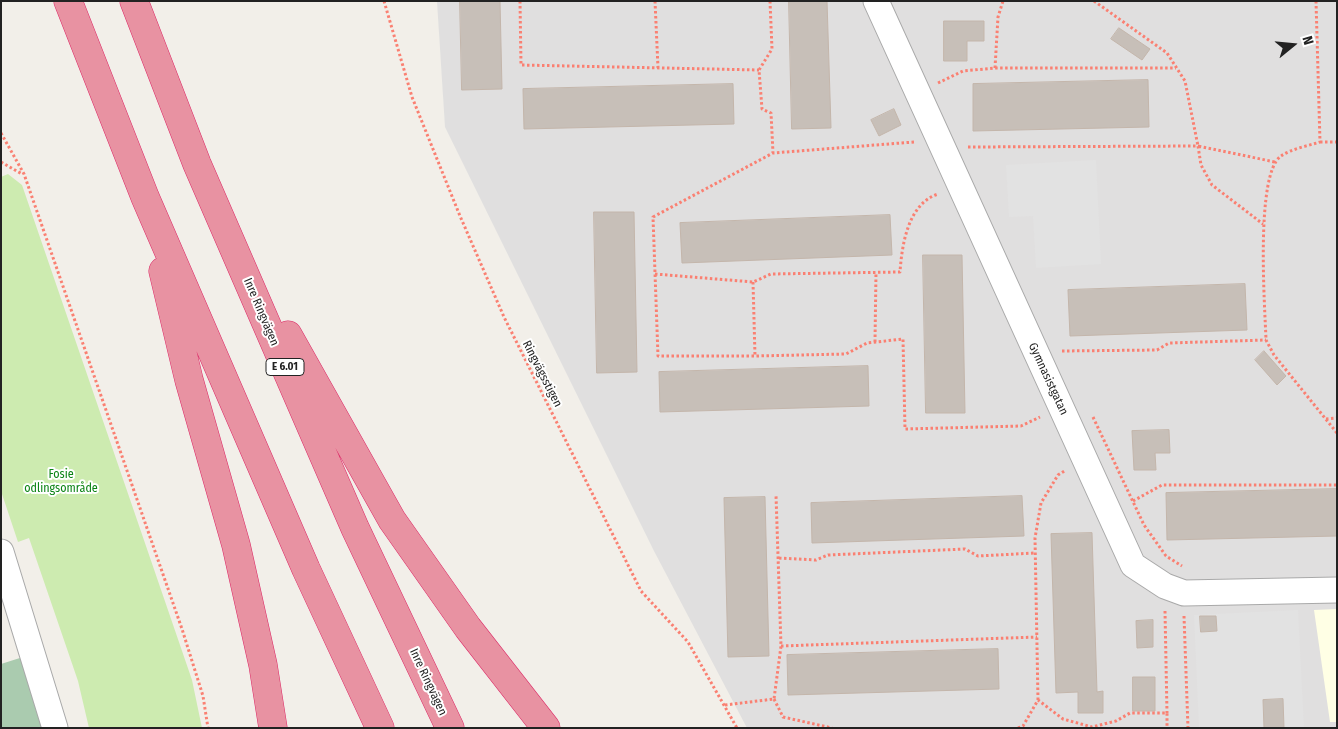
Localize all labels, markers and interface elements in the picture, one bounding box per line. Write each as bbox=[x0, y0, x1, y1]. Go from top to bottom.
north arrow bbox=[1268, 20, 1318, 70]
text: N bbox=[1298, 34, 1317, 47]
street label: Inre Ringvägen bbox=[240, 276, 282, 348]
street label: Ringvägsstigen bbox=[519, 338, 565, 410]
street label: Gymnasistgatan bbox=[1025, 341, 1071, 417]
road number: E 6.01 bbox=[266, 358, 304, 376]
park label: Fosie odlingsområde bbox=[24, 468, 98, 496]
street label: Inre Ringvägen bbox=[406, 646, 450, 718]

